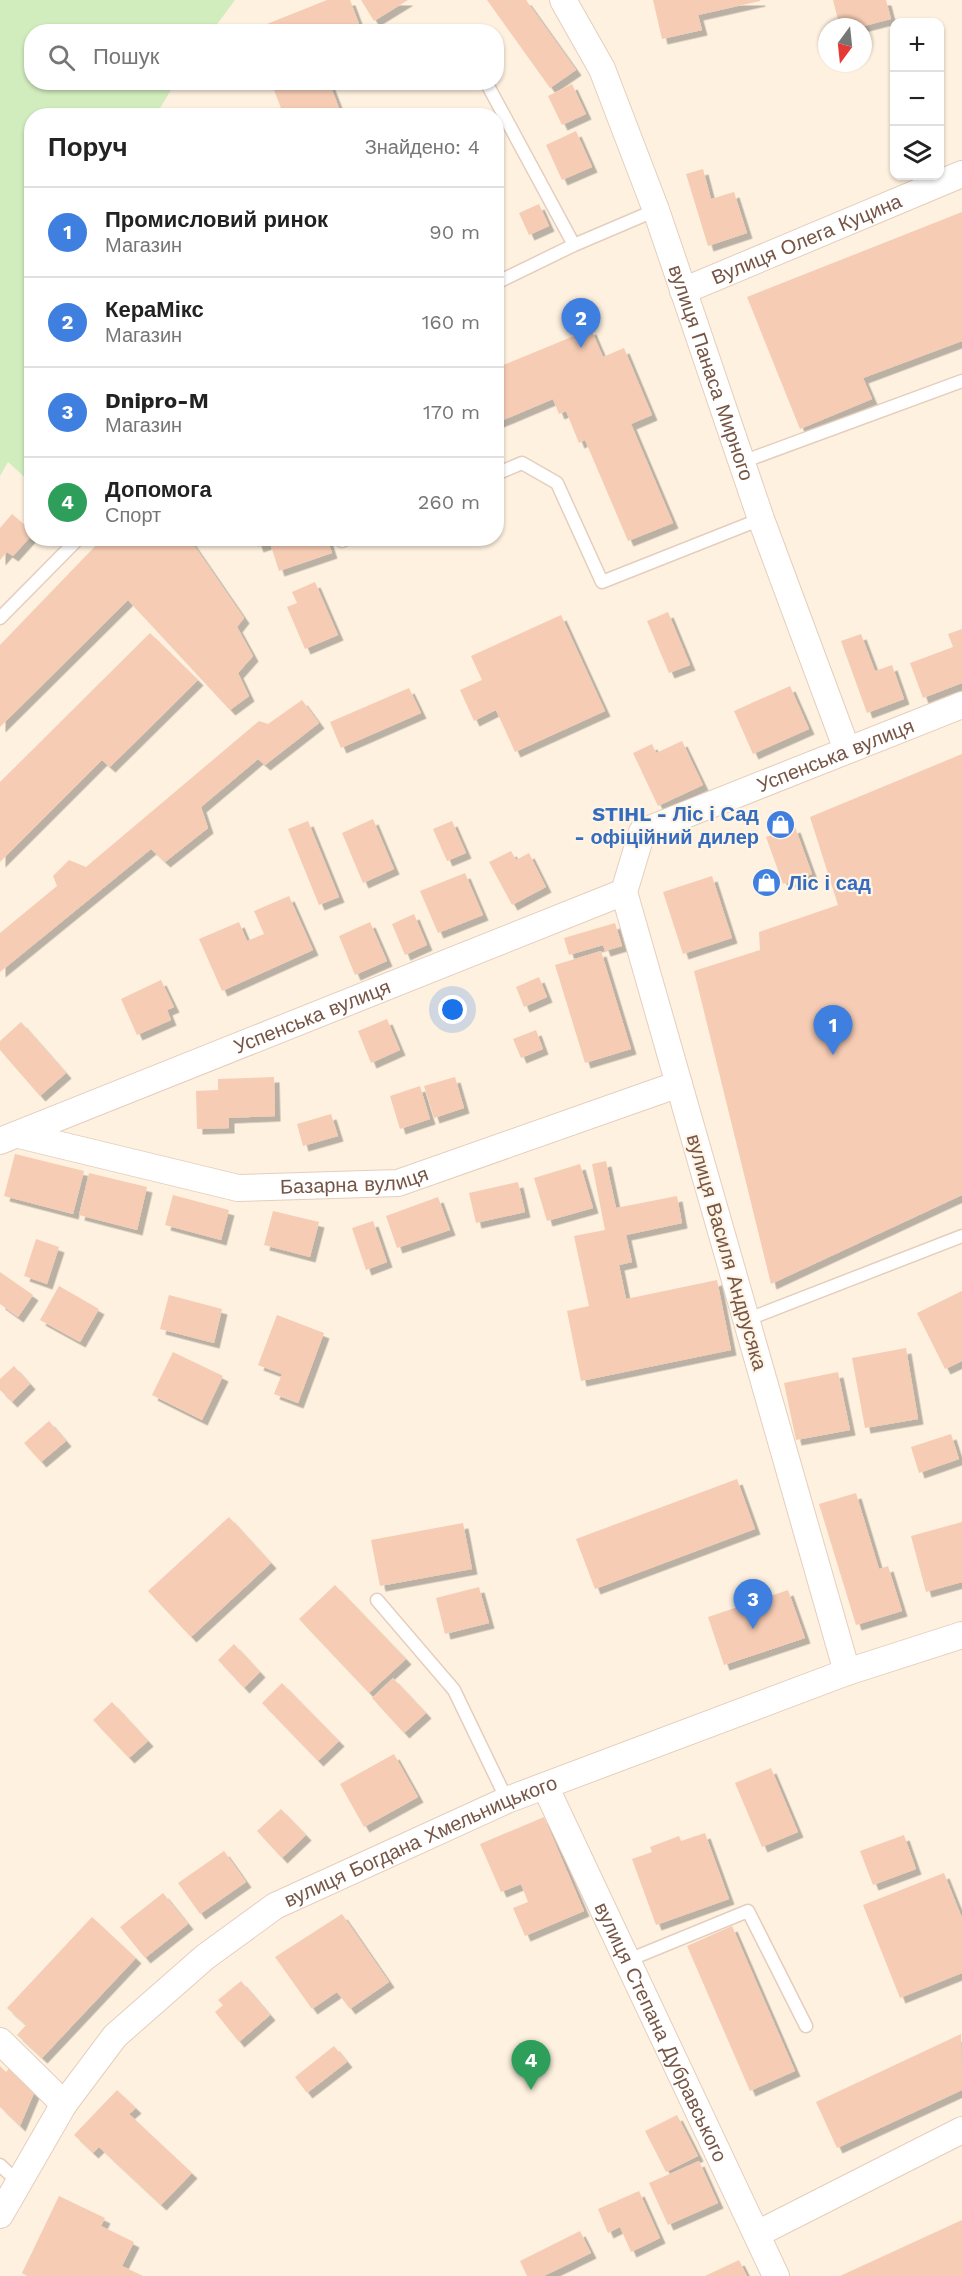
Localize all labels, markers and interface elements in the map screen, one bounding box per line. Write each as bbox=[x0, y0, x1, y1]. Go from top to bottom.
north arrow bbox=[818, 18, 872, 72]
map controls bbox=[890, 18, 944, 180]
button: + bbox=[890, 18, 944, 72]
search box bbox=[24, 24, 504, 90]
icon: search bbox=[45, 41, 78, 74]
text: Пошук bbox=[93, 44, 159, 69]
button: − bbox=[890, 72, 944, 126]
button: layers bbox=[890, 126, 944, 180]
text: Поруч bbox=[48, 132, 128, 162]
text: Знайдено: 4 bbox=[365, 135, 480, 159]
street label: Вулиця Олега Куцина bbox=[708, 188, 906, 290]
text: Промисловий ринок bbox=[105, 207, 328, 232]
text: 1 bbox=[63, 220, 72, 244]
text: 90 m bbox=[429, 220, 480, 244]
text: Магазин bbox=[105, 233, 182, 257]
street label: вулиця Панаса Мирного bbox=[663, 262, 759, 484]
text: КераМікс bbox=[105, 297, 204, 322]
pin: 2 bbox=[562, 298, 600, 348]
text: 2 bbox=[62, 310, 73, 334]
text: 160 m bbox=[422, 310, 480, 334]
text: Магазин bbox=[105, 323, 182, 347]
text: Dnipro-M bbox=[105, 388, 209, 413]
text: 3 bbox=[62, 400, 73, 424]
text: 170 m bbox=[423, 400, 480, 424]
text: Магазин bbox=[105, 413, 182, 437]
text: Допомога bbox=[105, 477, 212, 502]
text: 4 bbox=[61, 490, 74, 514]
text: 260 m bbox=[418, 490, 480, 514]
text: Спорт bbox=[105, 503, 161, 527]
street label: Успенська вулиця bbox=[753, 713, 917, 797]
place label: STIHL - Ліс і Сад - офіційний дилер bbox=[574, 802, 759, 849]
shop icon: STIHL - Ліс і Сад - офіційний дилер bbox=[764, 809, 796, 841]
shop icon: Ліс і сад bbox=[751, 867, 783, 899]
place label: Ліс і сад bbox=[788, 871, 871, 895]
street label: Успенська вулиця bbox=[230, 974, 394, 1059]
your location bbox=[438, 995, 467, 1024]
pin: 1 bbox=[814, 1006, 852, 1055]
street label: вулиця Василя Андрусяка bbox=[682, 1131, 772, 1374]
street label: Базарна вулиця bbox=[280, 1161, 431, 1199]
pin: 3 bbox=[734, 1580, 772, 1629]
street label: вулиця Богдана Хмельницького bbox=[280, 1770, 560, 1912]
street label: вулиця Степана Дубравського bbox=[590, 1898, 732, 2166]
pin: 4 bbox=[512, 2040, 550, 2090]

